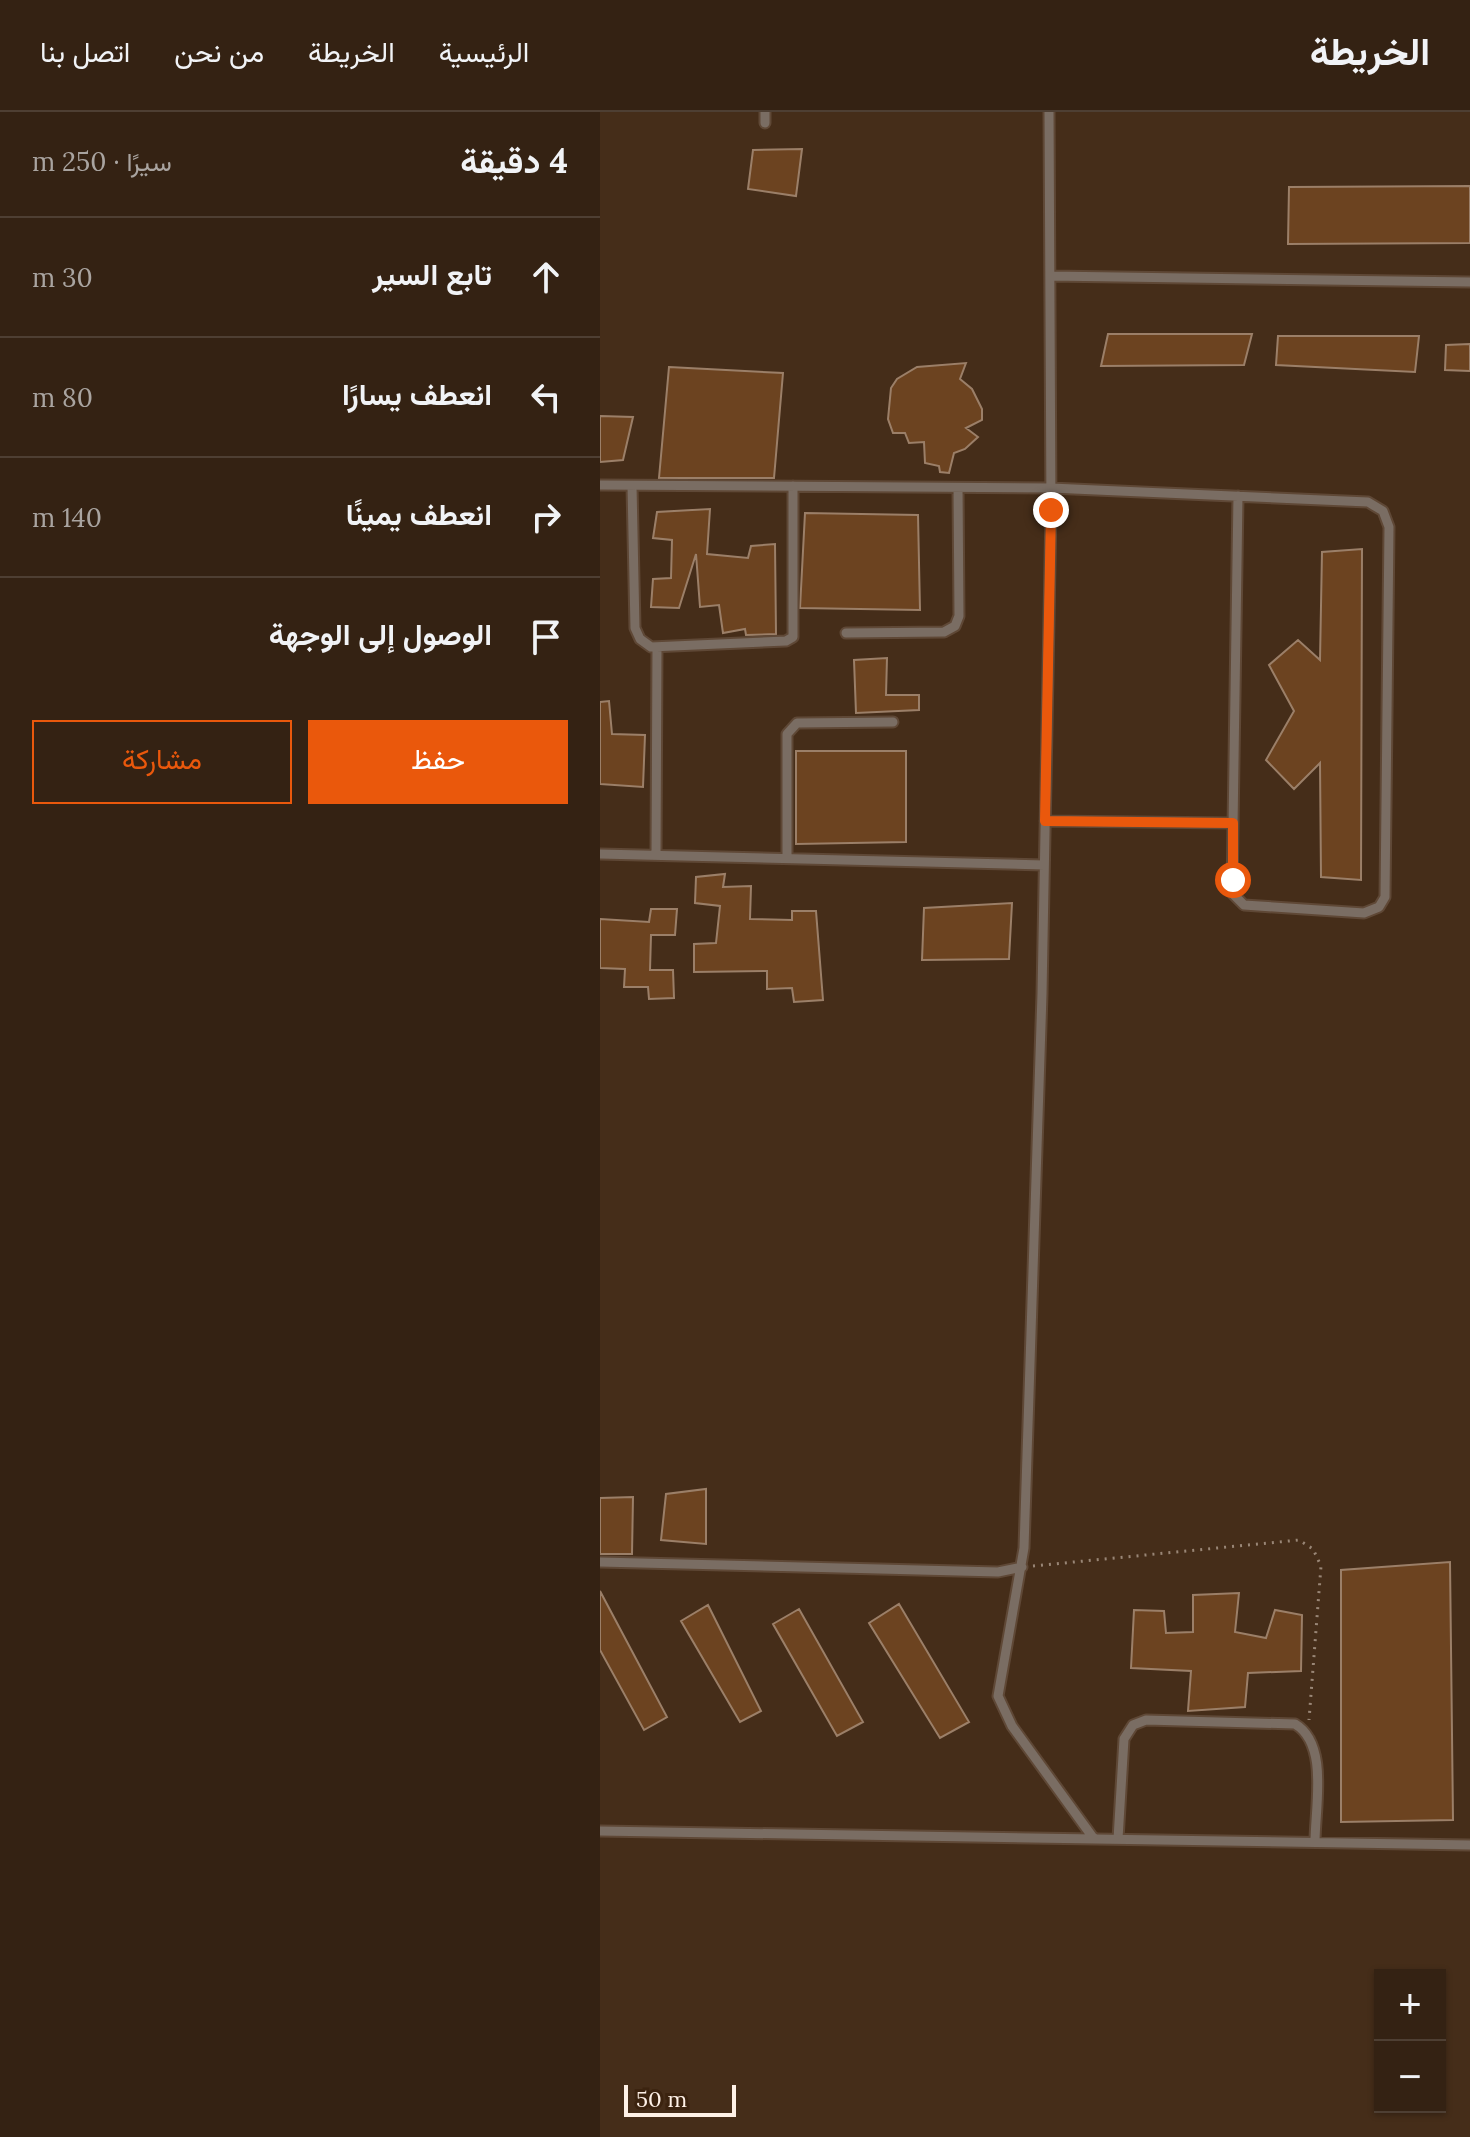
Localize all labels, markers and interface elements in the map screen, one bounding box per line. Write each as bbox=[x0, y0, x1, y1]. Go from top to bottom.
text: الخريطة bbox=[1310, 27, 1430, 75]
text: اتصل بنا bbox=[40, 34, 130, 70]
text: من نحن bbox=[174, 34, 264, 70]
text: الخريطة bbox=[308, 34, 395, 70]
text: الرئيسية bbox=[439, 34, 529, 70]
text: 4 دقيقة bbox=[460, 139, 568, 182]
text: سيرًا · 250 m bbox=[32, 145, 172, 178]
text: تابع السير bbox=[372, 255, 492, 293]
icon: ahead bbox=[524, 255, 568, 299]
text: 30 m bbox=[32, 261, 93, 294]
text: انعطف يسارًا bbox=[342, 375, 492, 413]
icon: left bbox=[524, 375, 568, 419]
text: 80 m bbox=[32, 381, 93, 414]
route end bbox=[1033, 492, 1069, 528]
text: انعطف يمينًا bbox=[346, 495, 492, 533]
icon: right bbox=[524, 495, 568, 539]
text: 140 m bbox=[32, 501, 102, 534]
text: الوصول إلى الوجهة bbox=[269, 615, 492, 653]
icon: arrive bbox=[524, 615, 568, 659]
button: مشاركة bbox=[32, 720, 292, 804]
button: حفظ bbox=[308, 720, 568, 804]
route start bbox=[1215, 862, 1251, 898]
map controls bbox=[1374, 1969, 1446, 2113]
button: + bbox=[1374, 1969, 1446, 2041]
button: − bbox=[1374, 2041, 1446, 2113]
scale bar bbox=[624, 2081, 736, 2117]
text: 50 m bbox=[636, 2085, 687, 2113]

